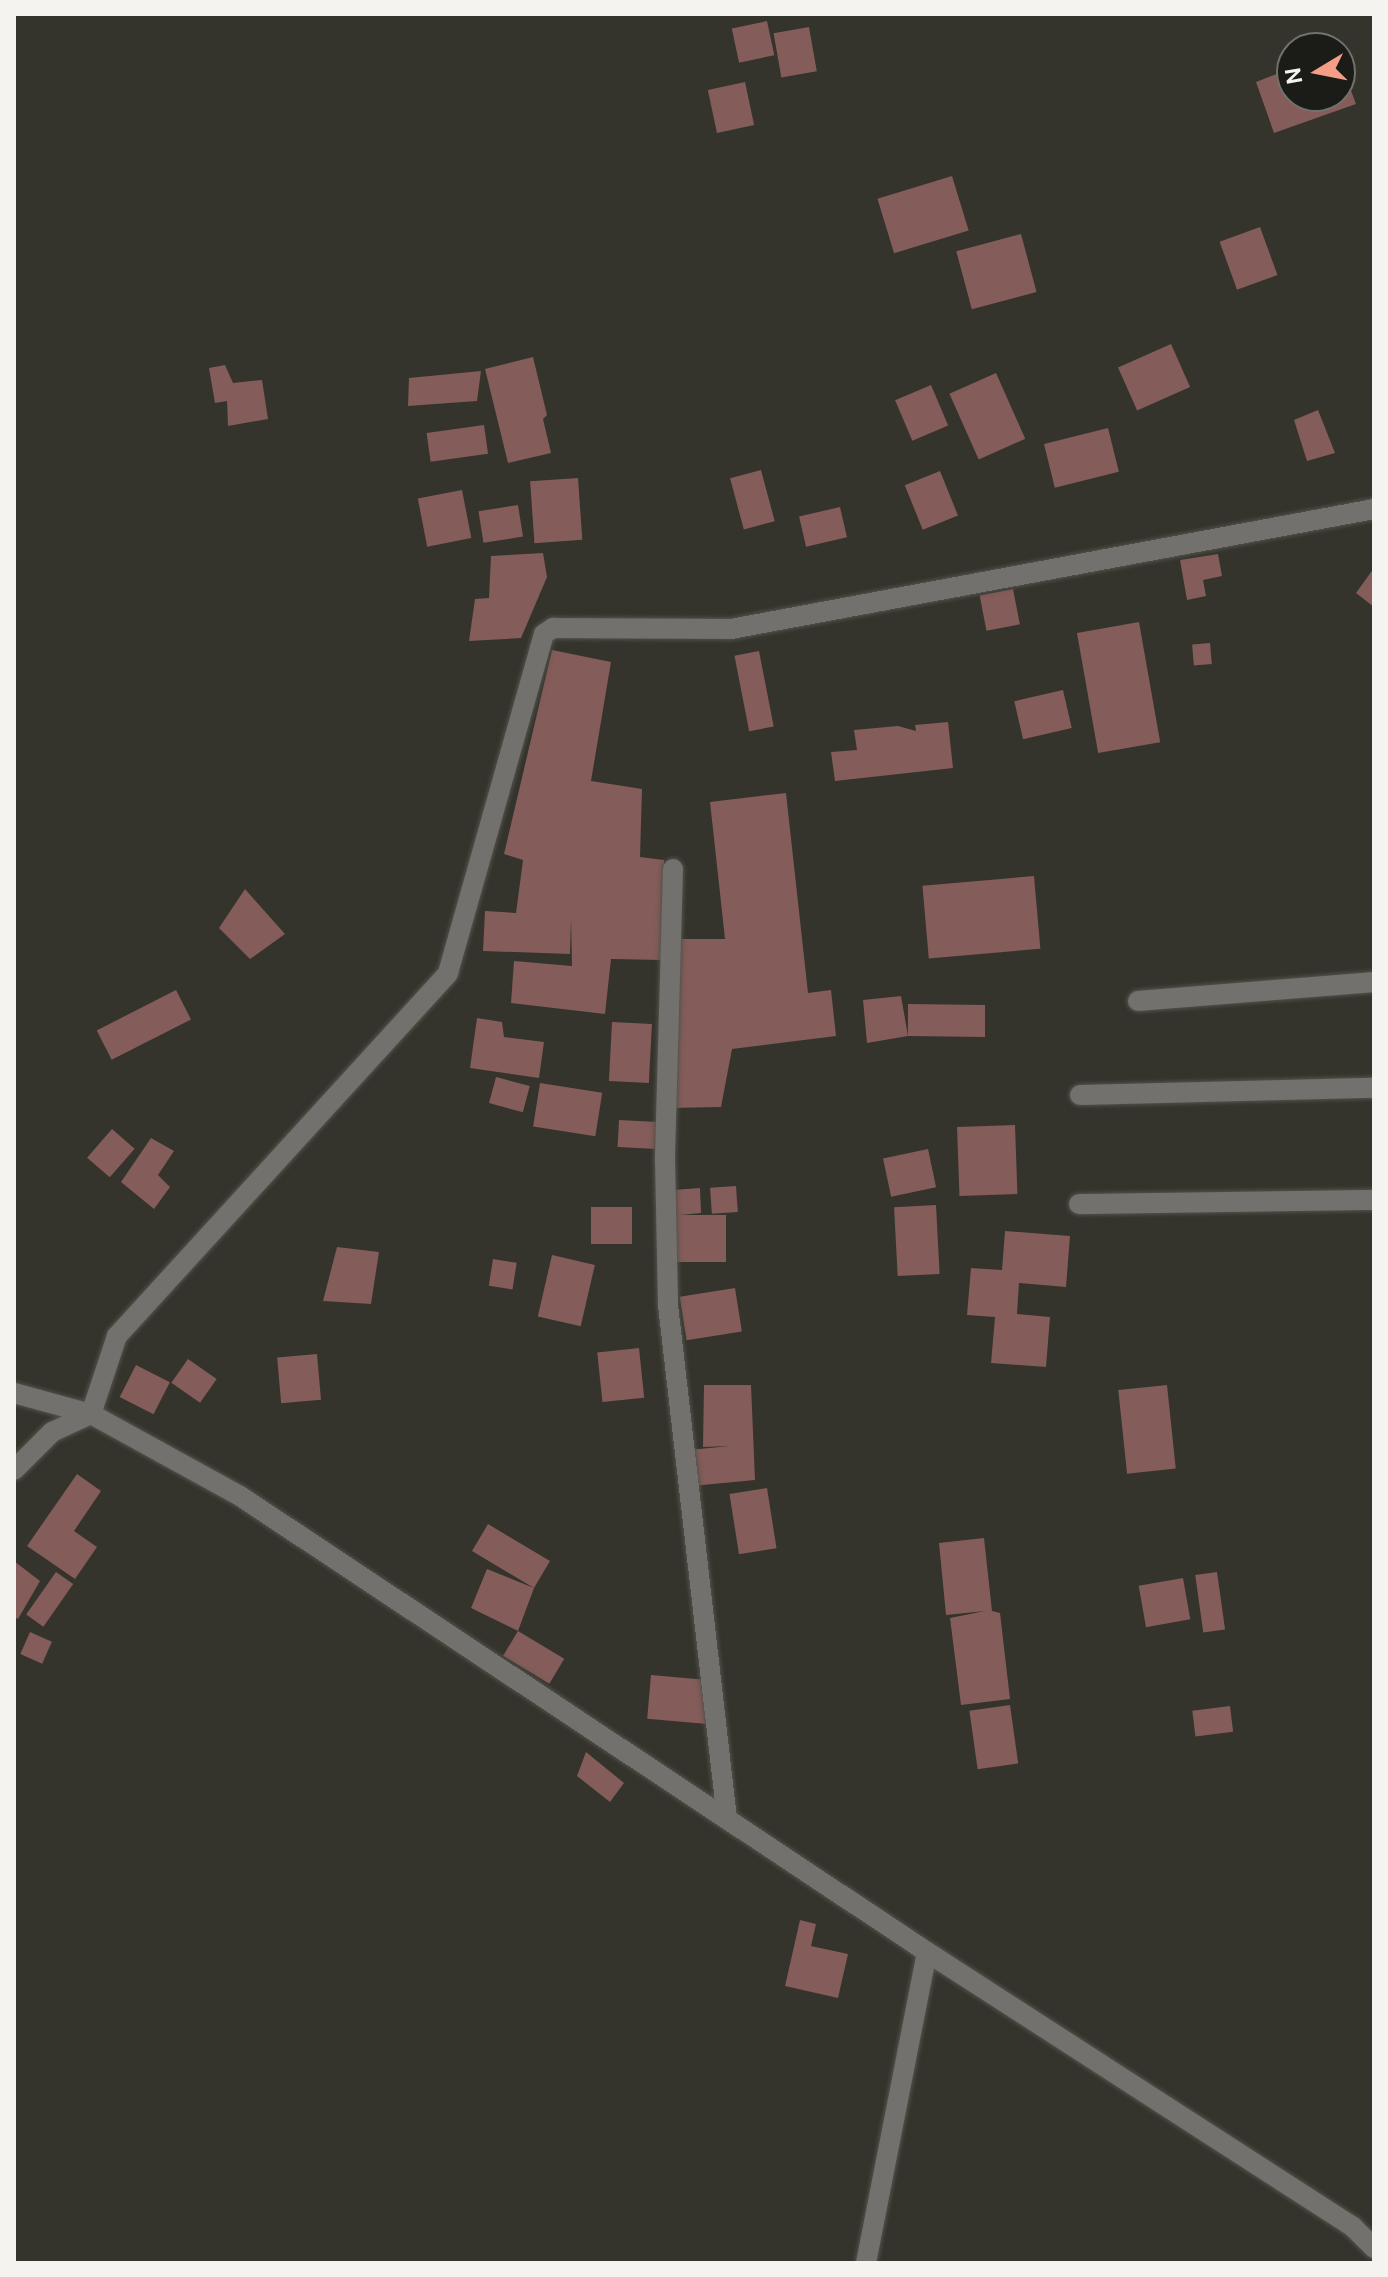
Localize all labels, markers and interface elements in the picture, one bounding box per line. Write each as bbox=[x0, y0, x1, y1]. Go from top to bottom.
north arrow bbox=[1276, 32, 1356, 112]
text: N bbox=[1278, 65, 1310, 86]

